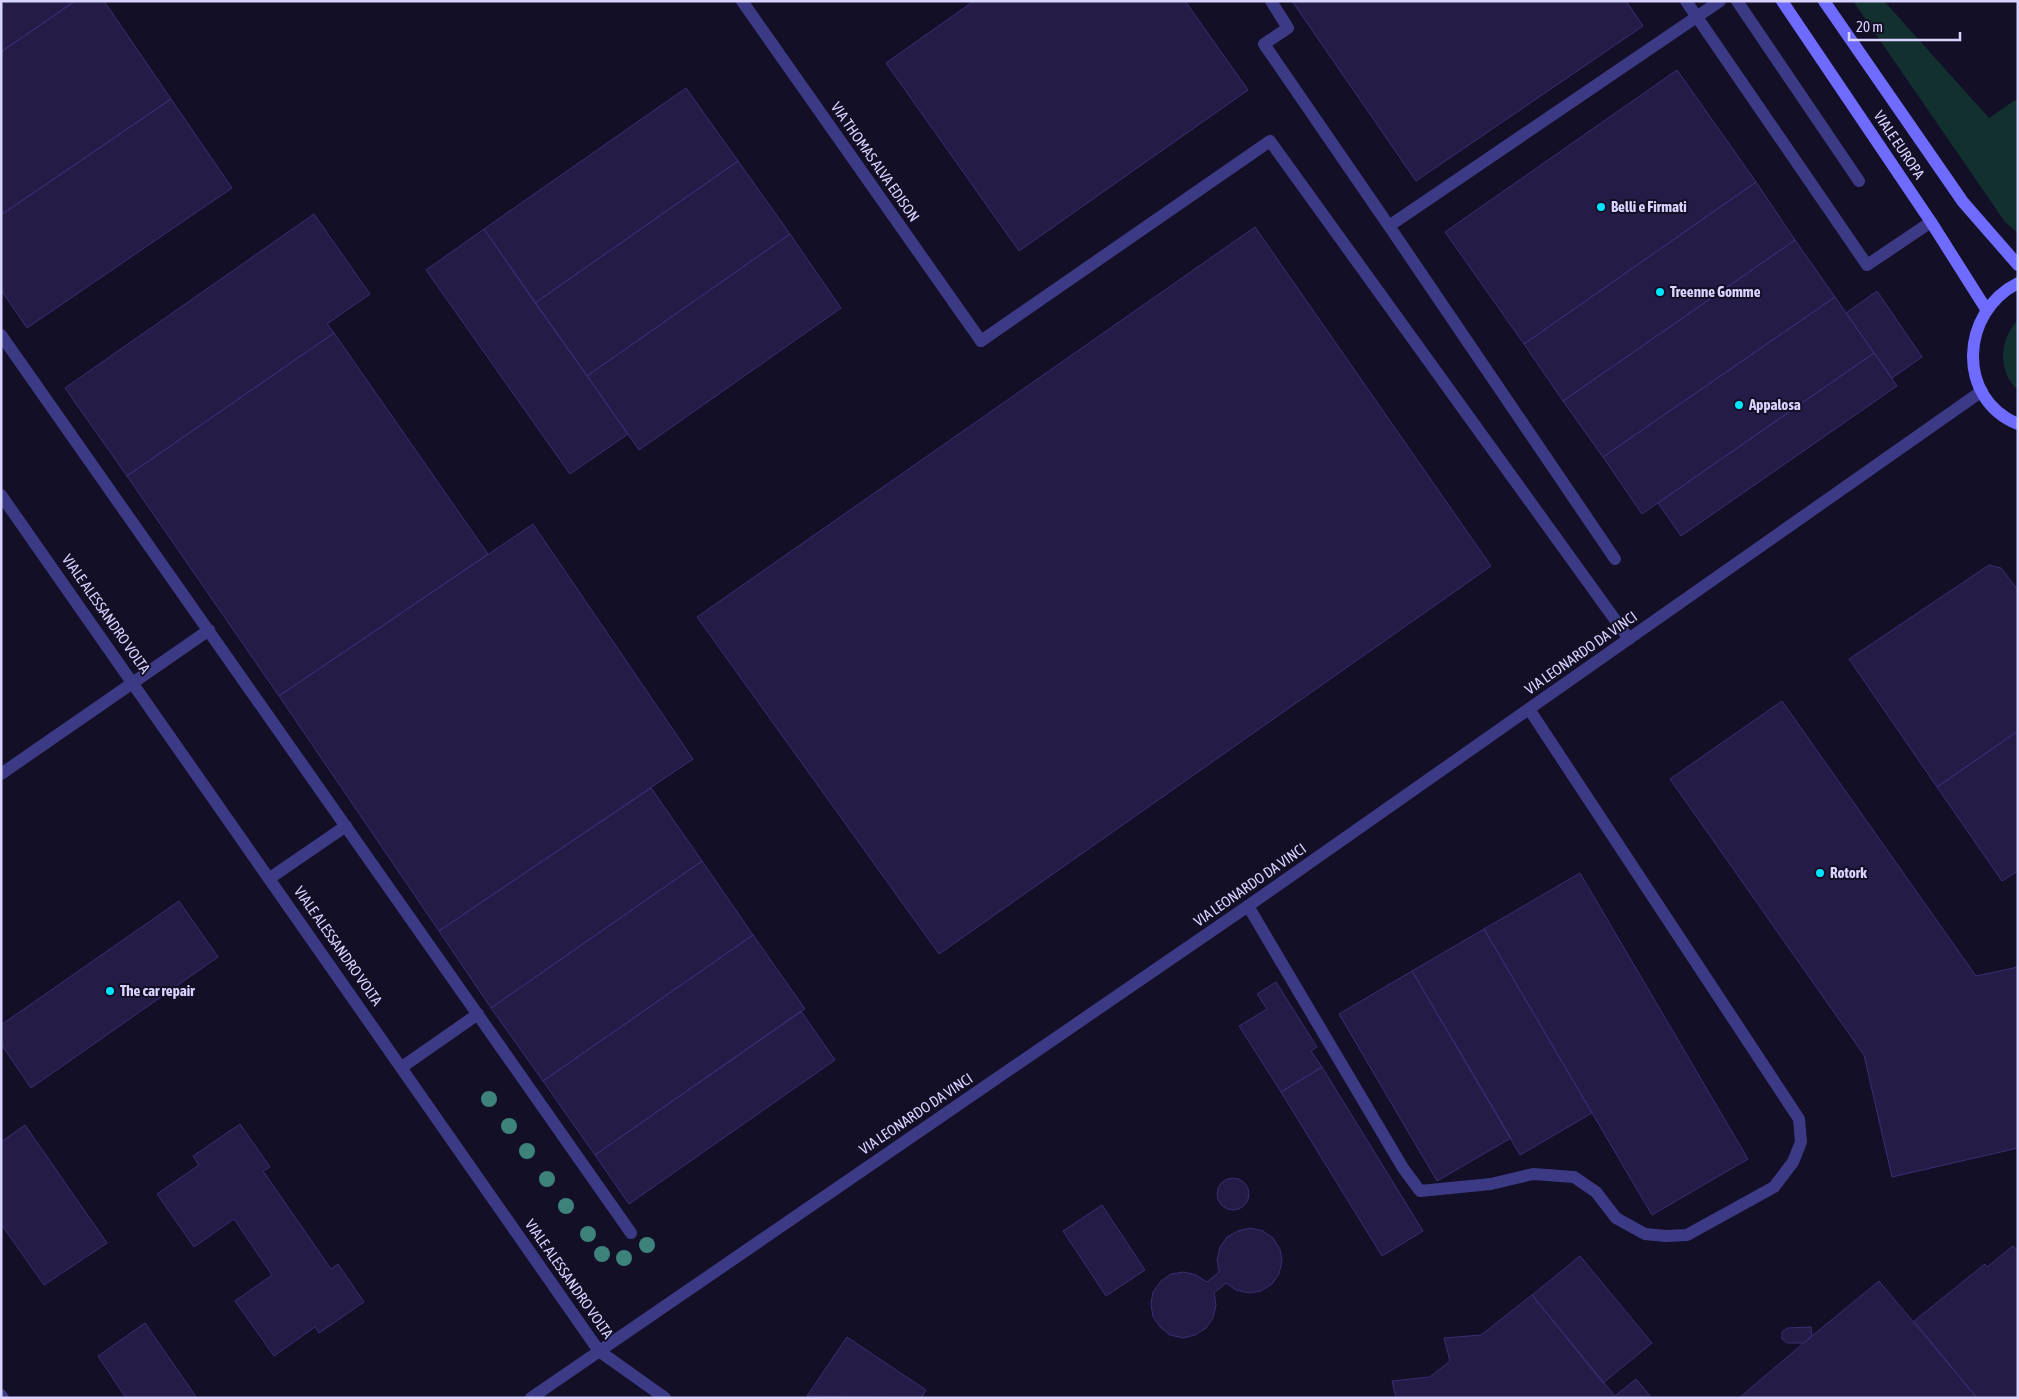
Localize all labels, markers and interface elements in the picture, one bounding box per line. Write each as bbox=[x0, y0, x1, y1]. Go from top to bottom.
scale bar bbox=[1849, 10, 1960, 42]
text: 20 m bbox=[1856, 18, 1883, 35]
street label: VIA THOMAS ALVA EDISON bbox=[828, 99, 923, 225]
street label: VIALE EUROPA bbox=[1870, 108, 1929, 182]
place label: Belli e Firmati bbox=[1611, 198, 1687, 215]
marker: Belli e Firmati bbox=[1595, 201, 1607, 213]
place label: Treenne Gomme bbox=[1670, 283, 1761, 300]
marker: Treenne Gomme bbox=[1654, 286, 1666, 298]
place label: Appalosa bbox=[1748, 396, 1801, 413]
marker: Appalosa bbox=[1733, 399, 1745, 411]
street label: VIALE ALESSANDRO VOLTA bbox=[59, 551, 154, 677]
street label: VIA LEONARDO DA VINCI bbox=[1521, 608, 1640, 698]
street label: VIA LEONARDO DA VINCI bbox=[1190, 840, 1309, 930]
place label: Rotork bbox=[1830, 864, 1867, 881]
marker: Rotork bbox=[1814, 867, 1826, 879]
street label: VIALE ALESSANDRO VOLTA bbox=[291, 883, 386, 1009]
place label: The car repair bbox=[120, 982, 195, 999]
marker: The car repair bbox=[104, 985, 116, 997]
street label: VIA LEONARDO DA VINCI bbox=[856, 1069, 976, 1158]
street label: VIALE ALESSANDRO VOLTA bbox=[522, 1216, 617, 1342]

